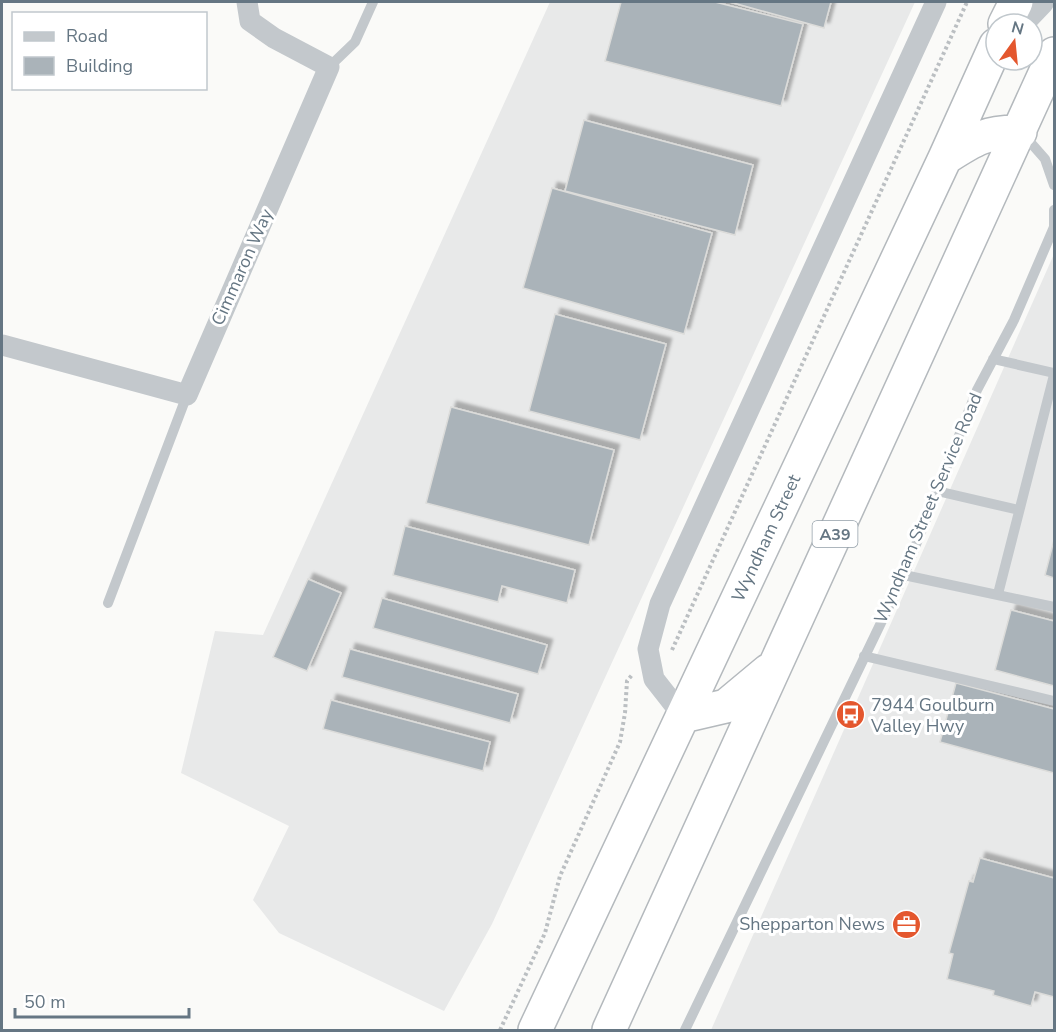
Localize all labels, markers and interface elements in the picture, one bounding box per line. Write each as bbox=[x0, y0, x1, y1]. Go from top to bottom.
legend bbox=[12, 12, 207, 90]
north arrow bbox=[984, 12, 1044, 72]
text: N bbox=[1009, 16, 1026, 41]
text: Road bbox=[66, 24, 108, 48]
text: Building bbox=[66, 54, 133, 78]
street label: Cimmaron Way bbox=[206, 204, 279, 329]
street label: Wyndham Street Service Road bbox=[868, 389, 988, 627]
street label: Wyndham Street bbox=[726, 470, 806, 606]
road number: A39 bbox=[812, 521, 858, 547]
place label: 7944 Goulburn Valley Hwy bbox=[870, 693, 995, 738]
bus stop icon: 7944 Goulburn Valley Hwy bbox=[834, 699, 866, 731]
office icon: Shepparton News bbox=[890, 908, 922, 940]
place label: Shepparton News bbox=[739, 912, 885, 936]
scale bar bbox=[15, 981, 189, 1019]
text: 50 m bbox=[24, 990, 66, 1014]

